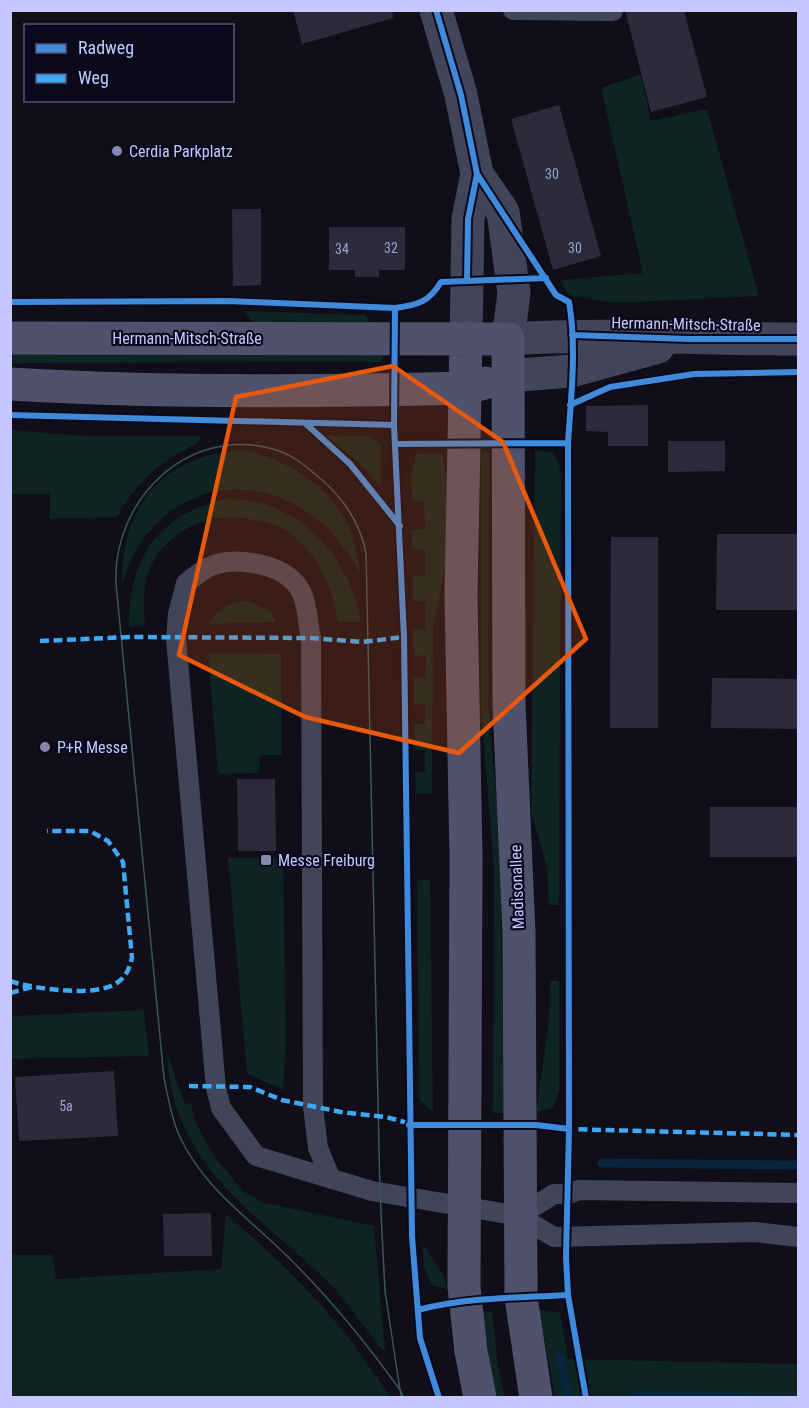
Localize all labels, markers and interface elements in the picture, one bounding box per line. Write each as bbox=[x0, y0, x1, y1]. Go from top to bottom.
legend bbox=[24, 24, 234, 102]
text: Radweg bbox=[78, 37, 134, 58]
text: Weg bbox=[78, 67, 109, 88]
place label: Cerdia Parkplatz bbox=[129, 142, 233, 161]
marker: Cerdia Parkplatz bbox=[110, 144, 124, 158]
house number: 30 bbox=[545, 166, 559, 182]
house number: 32 bbox=[384, 240, 398, 256]
house number: 30 bbox=[568, 240, 582, 256]
house number: 34 bbox=[335, 241, 349, 257]
street label: Hermann-Mitsch-Straße bbox=[611, 313, 761, 335]
street label: Hermann-Mitsch-Straße bbox=[112, 329, 262, 348]
place label: P+R Messe bbox=[57, 738, 128, 757]
marker: P+R Messe bbox=[38, 740, 52, 754]
street label: Madisonallee bbox=[506, 844, 528, 930]
place label: Messe Freiburg bbox=[278, 851, 375, 870]
marker: Messe Freiburg bbox=[259, 853, 273, 867]
house number: 5a bbox=[59, 1098, 73, 1114]

